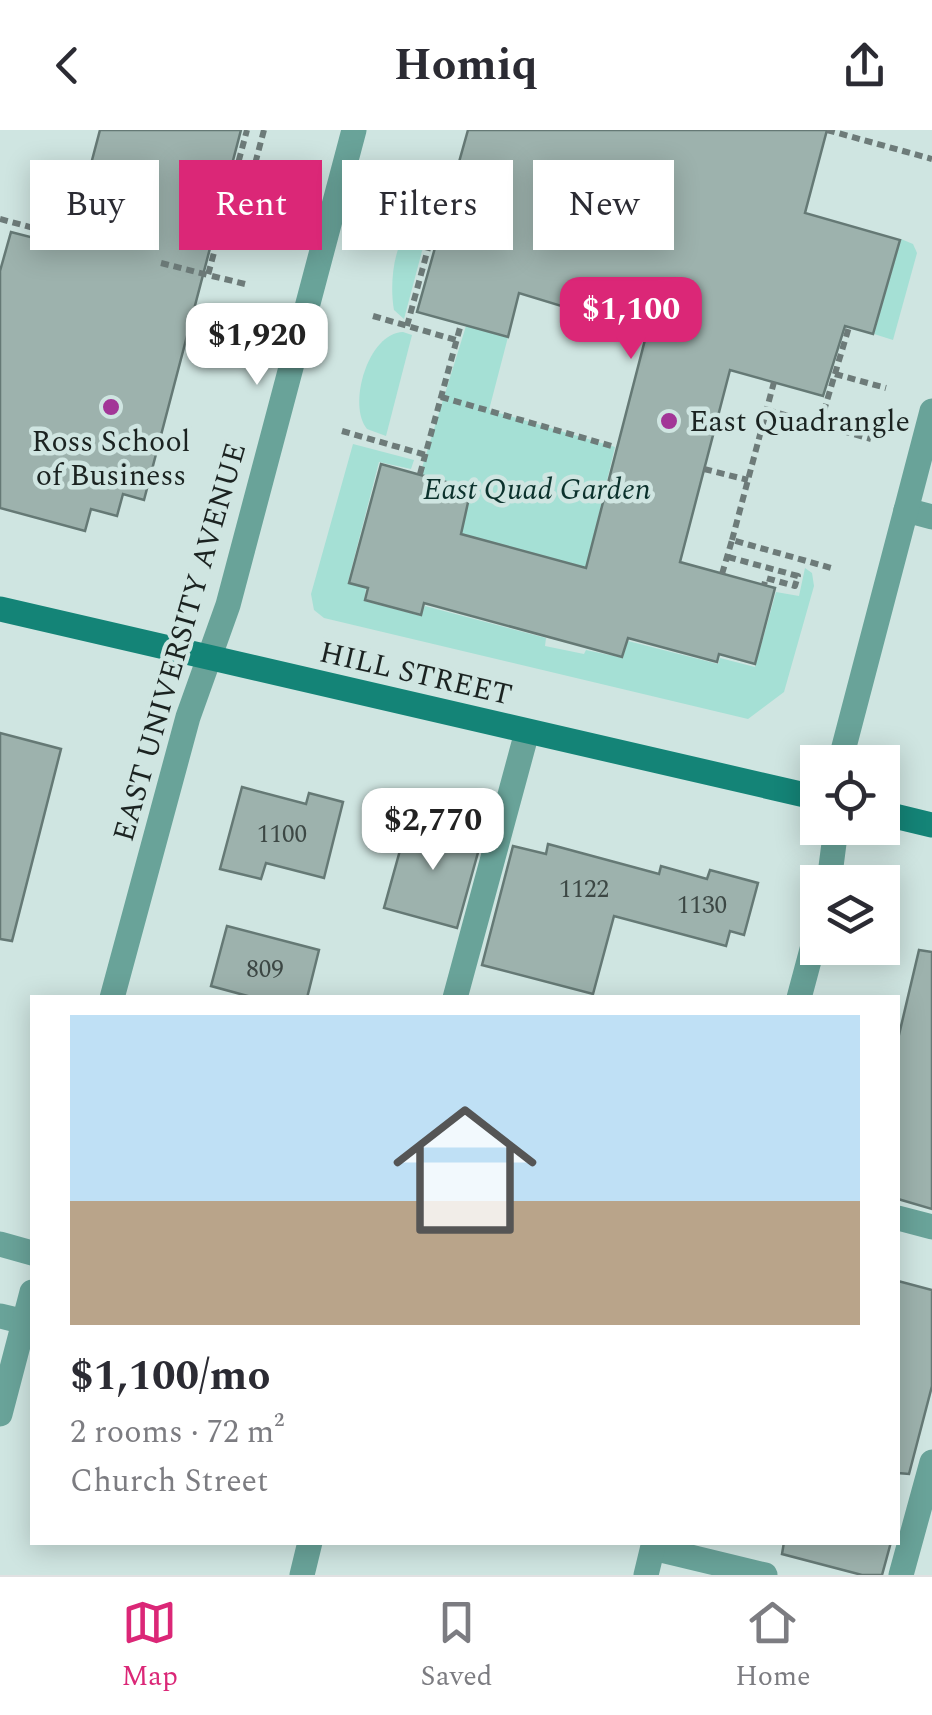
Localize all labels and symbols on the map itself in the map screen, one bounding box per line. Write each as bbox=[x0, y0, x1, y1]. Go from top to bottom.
pin: $1,100 bbox=[550, 277, 712, 362]
pin: $1,920 bbox=[176, 303, 338, 388]
marker: Ross School of Business bbox=[100, 396, 122, 418]
place label: East Quadrangle bbox=[689, 399, 910, 445]
marker: East Quadrangle bbox=[658, 410, 680, 432]
place label: Ross School of Business bbox=[32, 419, 190, 499]
street label: EAST UNIVERSITY AVENUE bbox=[101, 437, 259, 847]
park label: East Quad Garden bbox=[423, 467, 651, 513]
street label: HILL STREET bbox=[315, 629, 517, 718]
pin: $2,770 bbox=[352, 788, 514, 873]
house number: 1100 bbox=[257, 816, 307, 854]
house number: 1122 bbox=[559, 871, 609, 909]
house number: 1130 bbox=[677, 887, 727, 925]
house number: 809 bbox=[246, 951, 284, 989]

